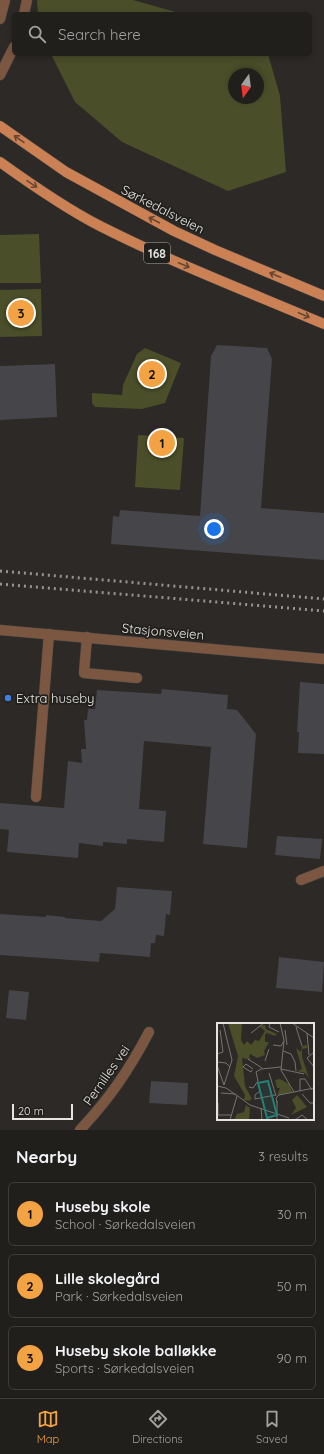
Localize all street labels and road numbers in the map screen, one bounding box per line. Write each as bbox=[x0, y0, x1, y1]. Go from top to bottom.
street label: Sørkedalsveien bbox=[119, 181, 207, 237]
road number: 168 bbox=[144, 243, 170, 263]
street label: Stasjonsveien bbox=[121, 619, 205, 643]
street label: Pernilles vei bbox=[79, 1042, 133, 1108]

